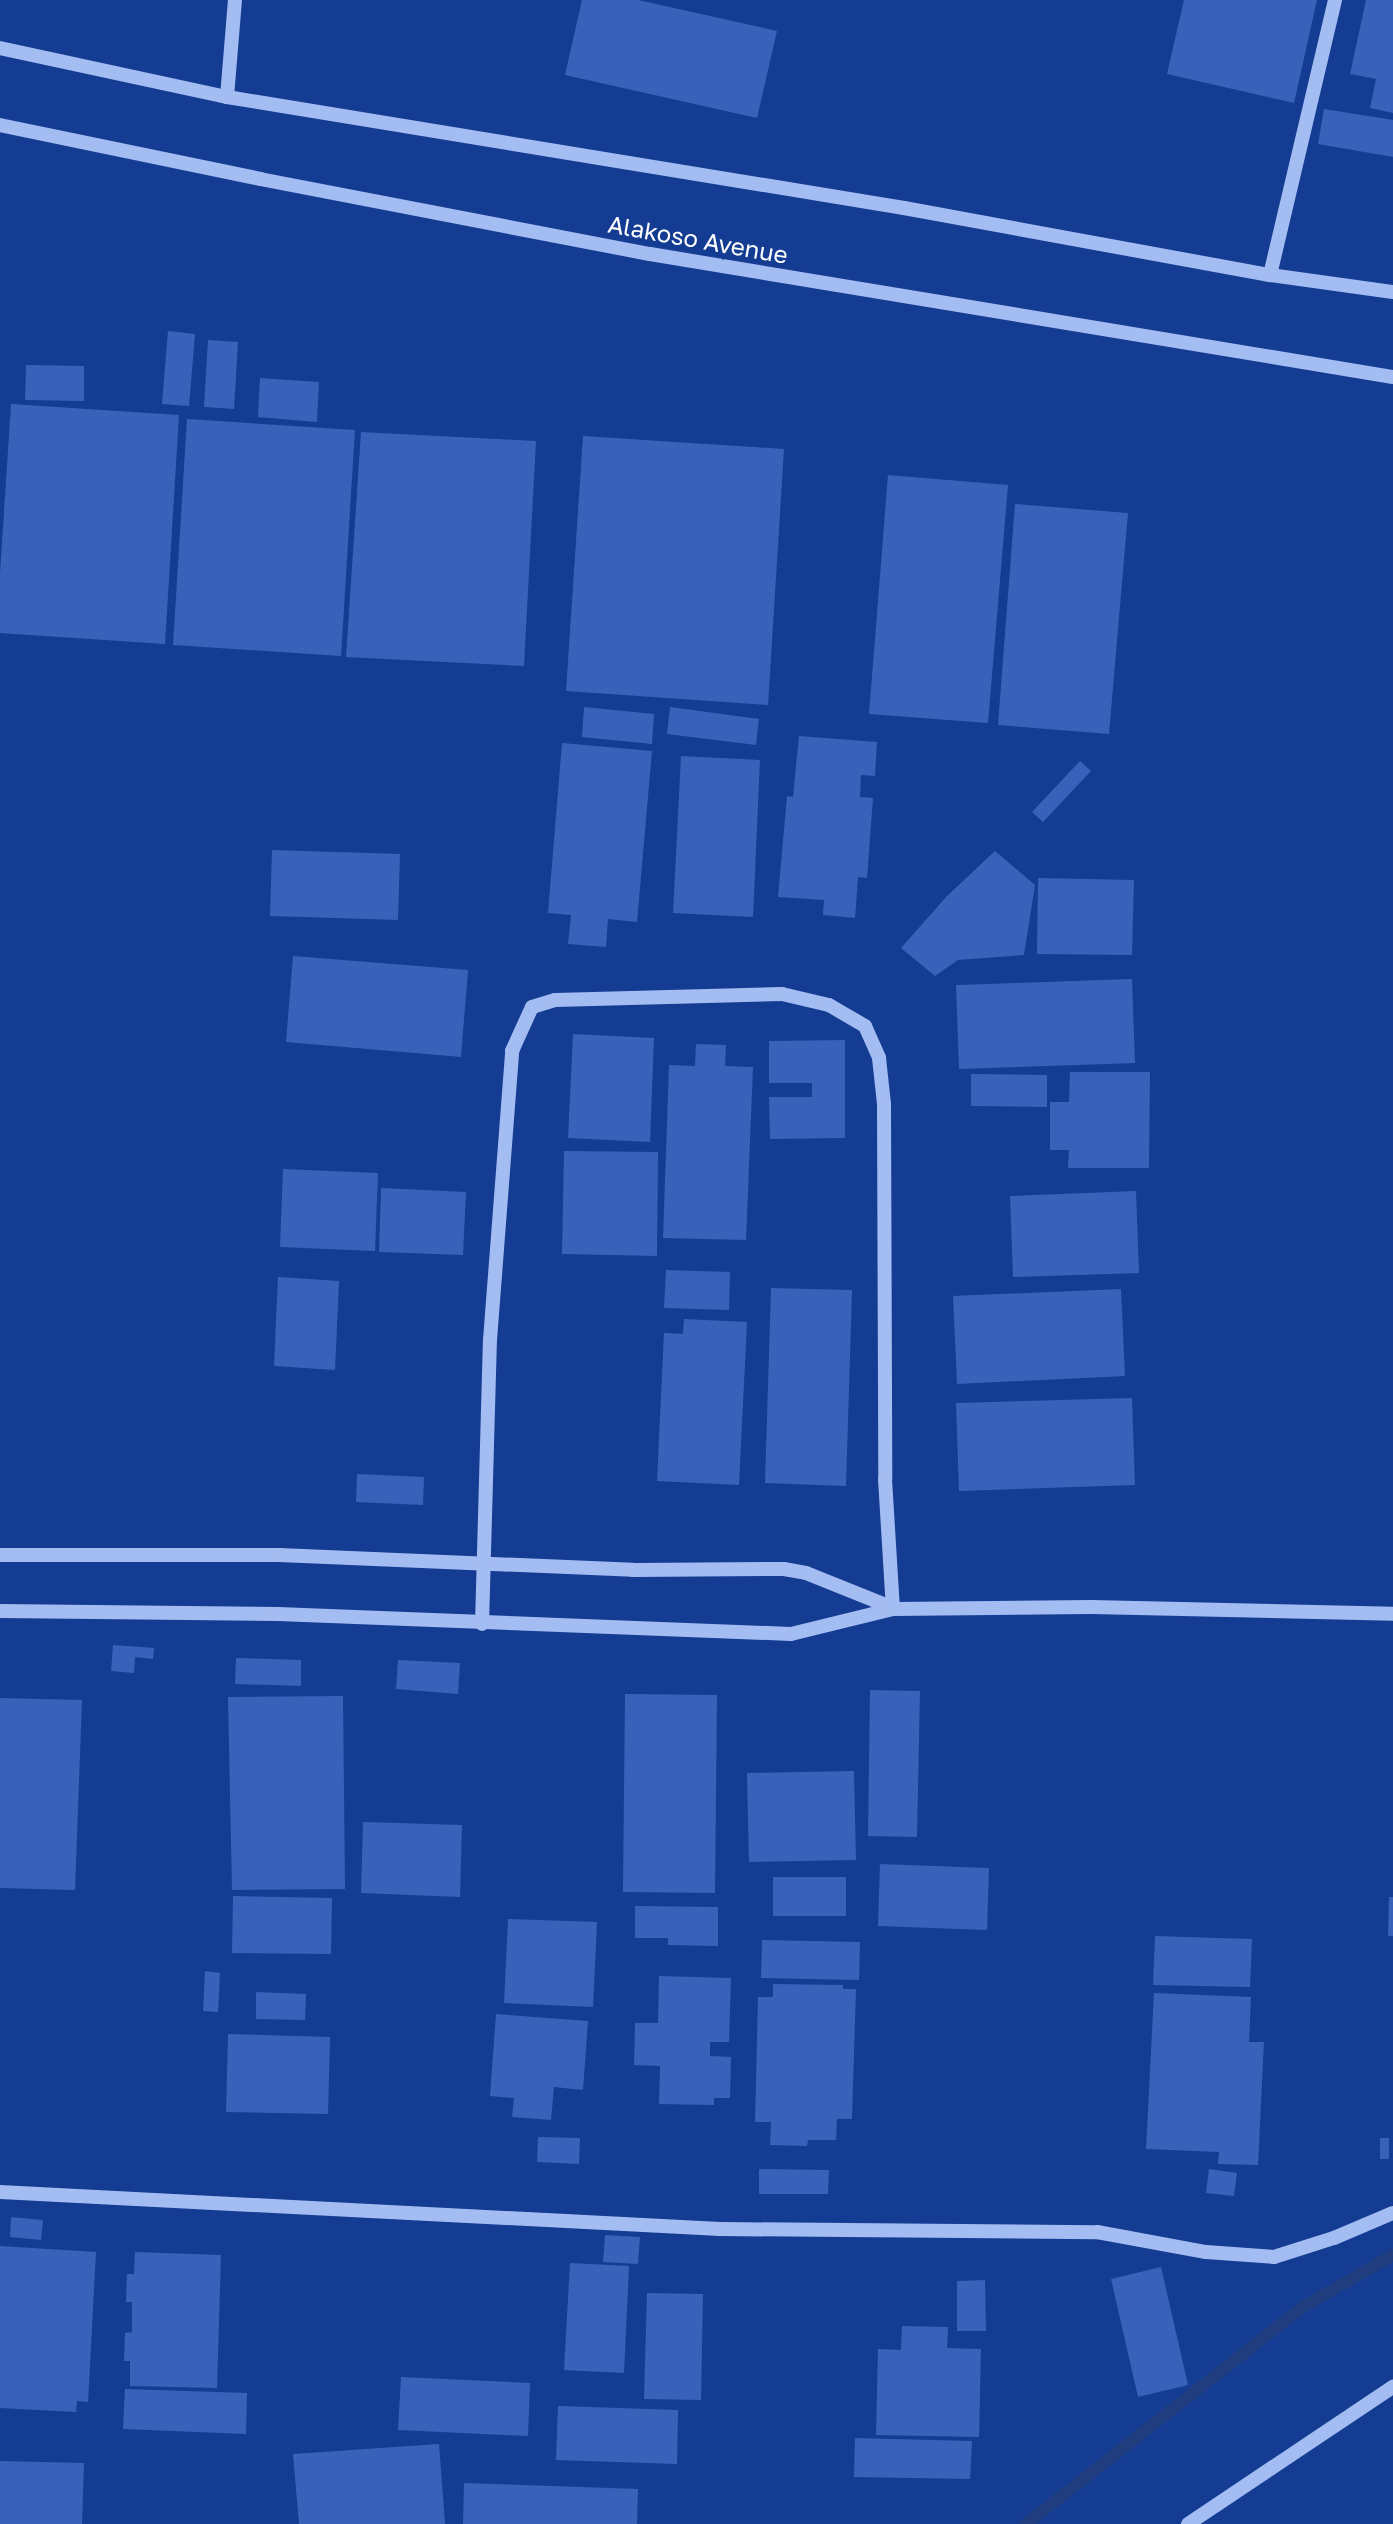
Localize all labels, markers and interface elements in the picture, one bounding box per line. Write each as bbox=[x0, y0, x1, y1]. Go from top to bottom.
street label: Alakoso Avenue bbox=[606, 209, 790, 269]

